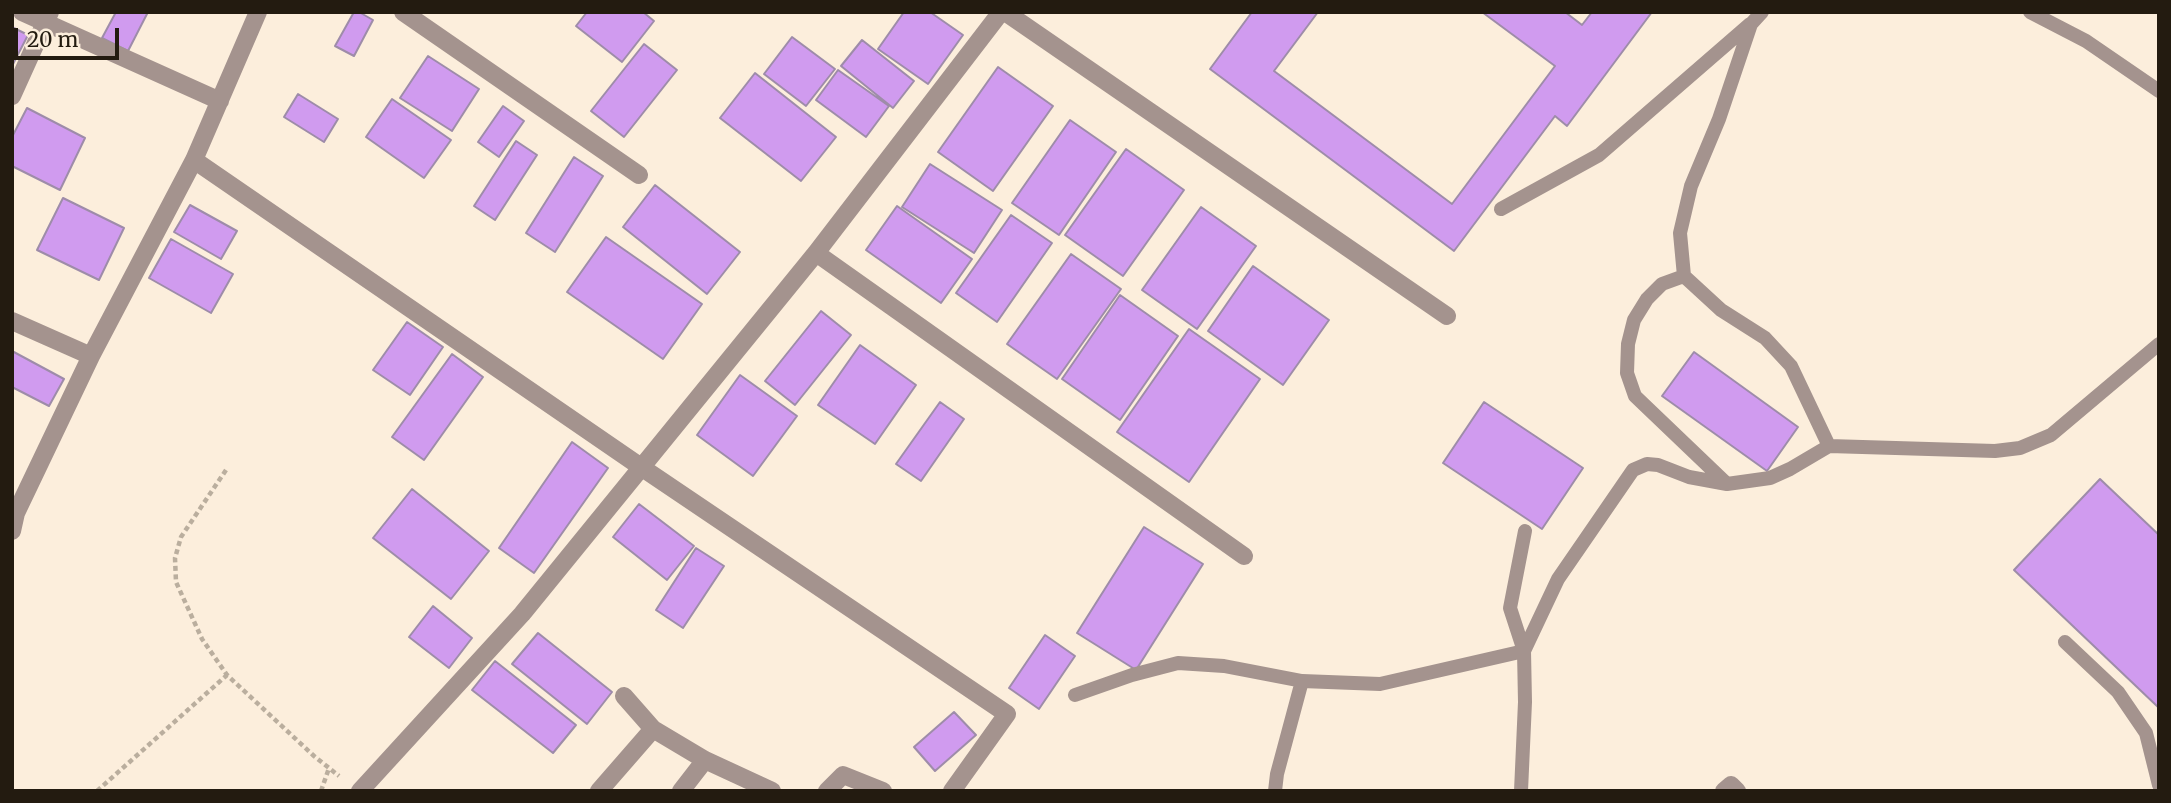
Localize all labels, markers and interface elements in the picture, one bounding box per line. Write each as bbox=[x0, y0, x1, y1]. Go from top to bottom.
scale bar bbox=[18, 14, 122, 58]
text: 20 m bbox=[27, 26, 78, 53]

